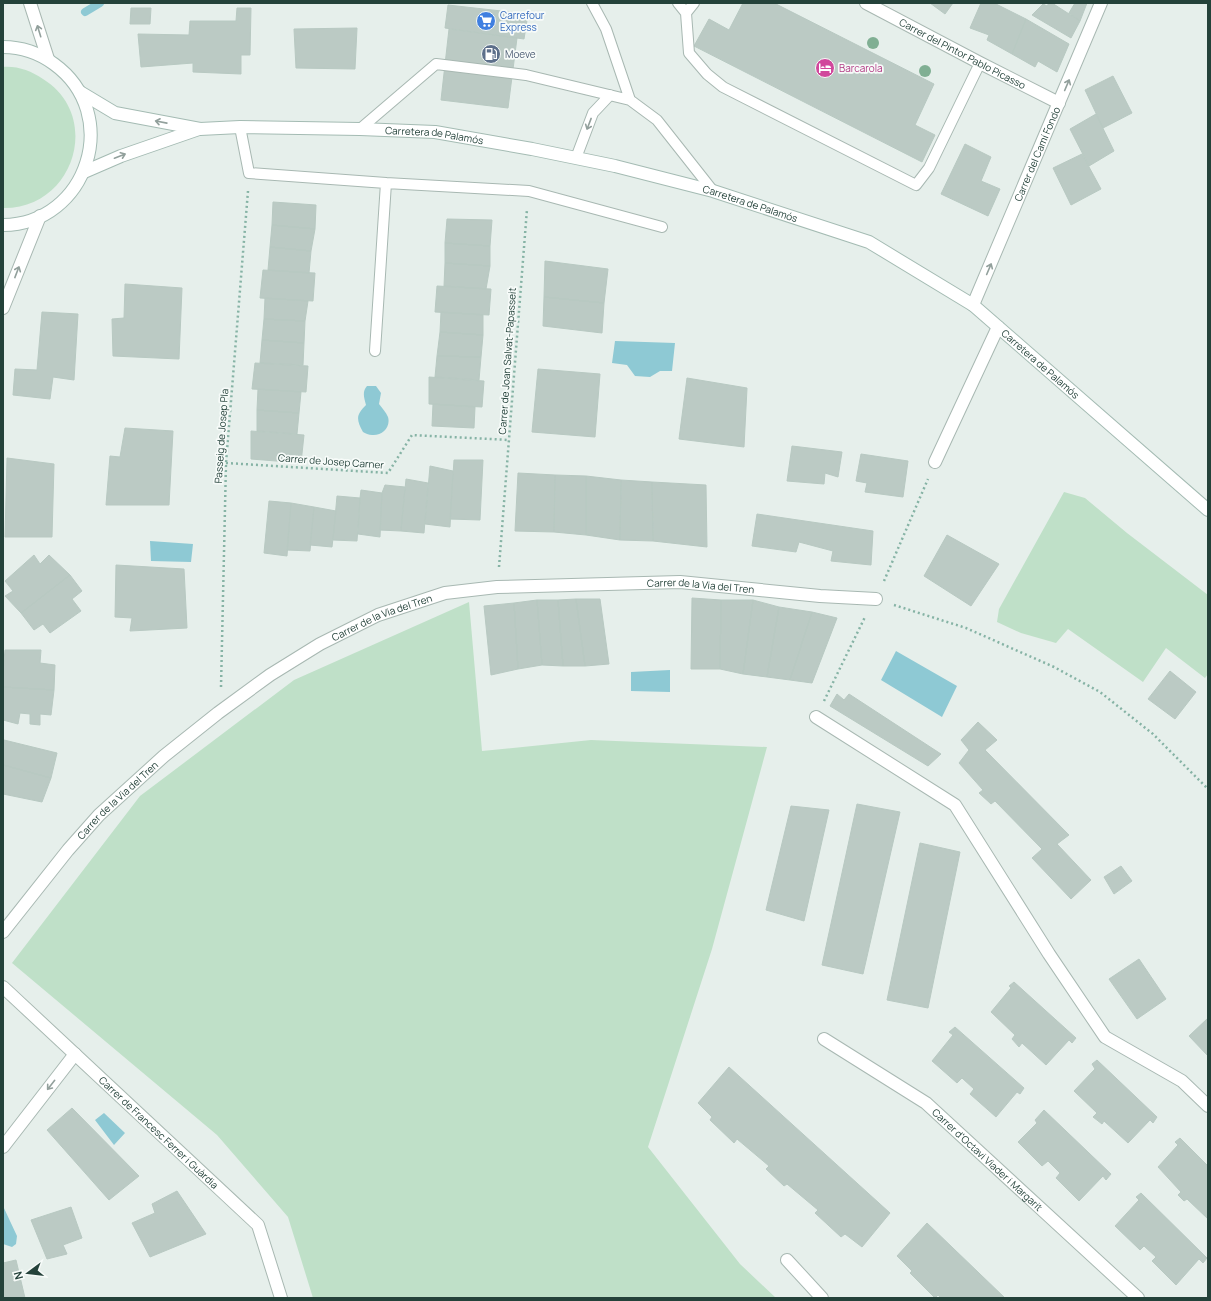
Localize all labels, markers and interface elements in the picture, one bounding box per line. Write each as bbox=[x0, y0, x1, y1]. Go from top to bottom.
place label: Carrefour Express bbox=[500, 8, 545, 34]
supermarket icon: Carrefour Express bbox=[475, 10, 497, 32]
street label: Carrer del Pintor Pablo Picasso bbox=[897, 15, 1028, 92]
one-way arrow bbox=[35, 25, 42, 38]
fuel station icon: Moeve bbox=[480, 43, 502, 65]
place label: Moeve bbox=[505, 47, 536, 61]
hotel icon: Barcarola bbox=[814, 57, 836, 79]
place label: Barcarola bbox=[839, 61, 883, 75]
one-way arrow bbox=[1063, 79, 1071, 91]
street label: Carrer del Camí Fondo bbox=[1011, 104, 1063, 204]
one-way arrow bbox=[155, 117, 168, 125]
one-way arrow bbox=[585, 118, 593, 130]
street label: Carretera de Palamós bbox=[385, 123, 485, 147]
one-way arrow bbox=[113, 152, 125, 160]
street label: Carretera de Palamós bbox=[701, 182, 800, 225]
one-way arrow bbox=[985, 263, 993, 275]
one-way arrow bbox=[14, 266, 21, 278]
street label: Carrer de Joan Salvat-Papasseit bbox=[495, 287, 519, 435]
street label: Carretera de Palamós bbox=[999, 326, 1082, 402]
street label: Passeig de Josep Pla bbox=[211, 388, 231, 484]
street label: Carrer de Josep Carner bbox=[278, 450, 385, 472]
street label: Carrer de la Via del Tren bbox=[647, 575, 755, 596]
street label: Carrer de la Via del Tren bbox=[329, 591, 434, 644]
street label: Carrer de la Via del Tren bbox=[74, 758, 161, 842]
street label: Carrer de Francesc Ferrer i Guàrdia bbox=[96, 1073, 222, 1192]
one-way arrow bbox=[47, 1079, 55, 1090]
street label: Carrer d'Octavi Viader i Margarit bbox=[929, 1105, 1046, 1214]
north arrow bbox=[8, 1253, 48, 1293]
text: N bbox=[10, 1270, 26, 1281]

